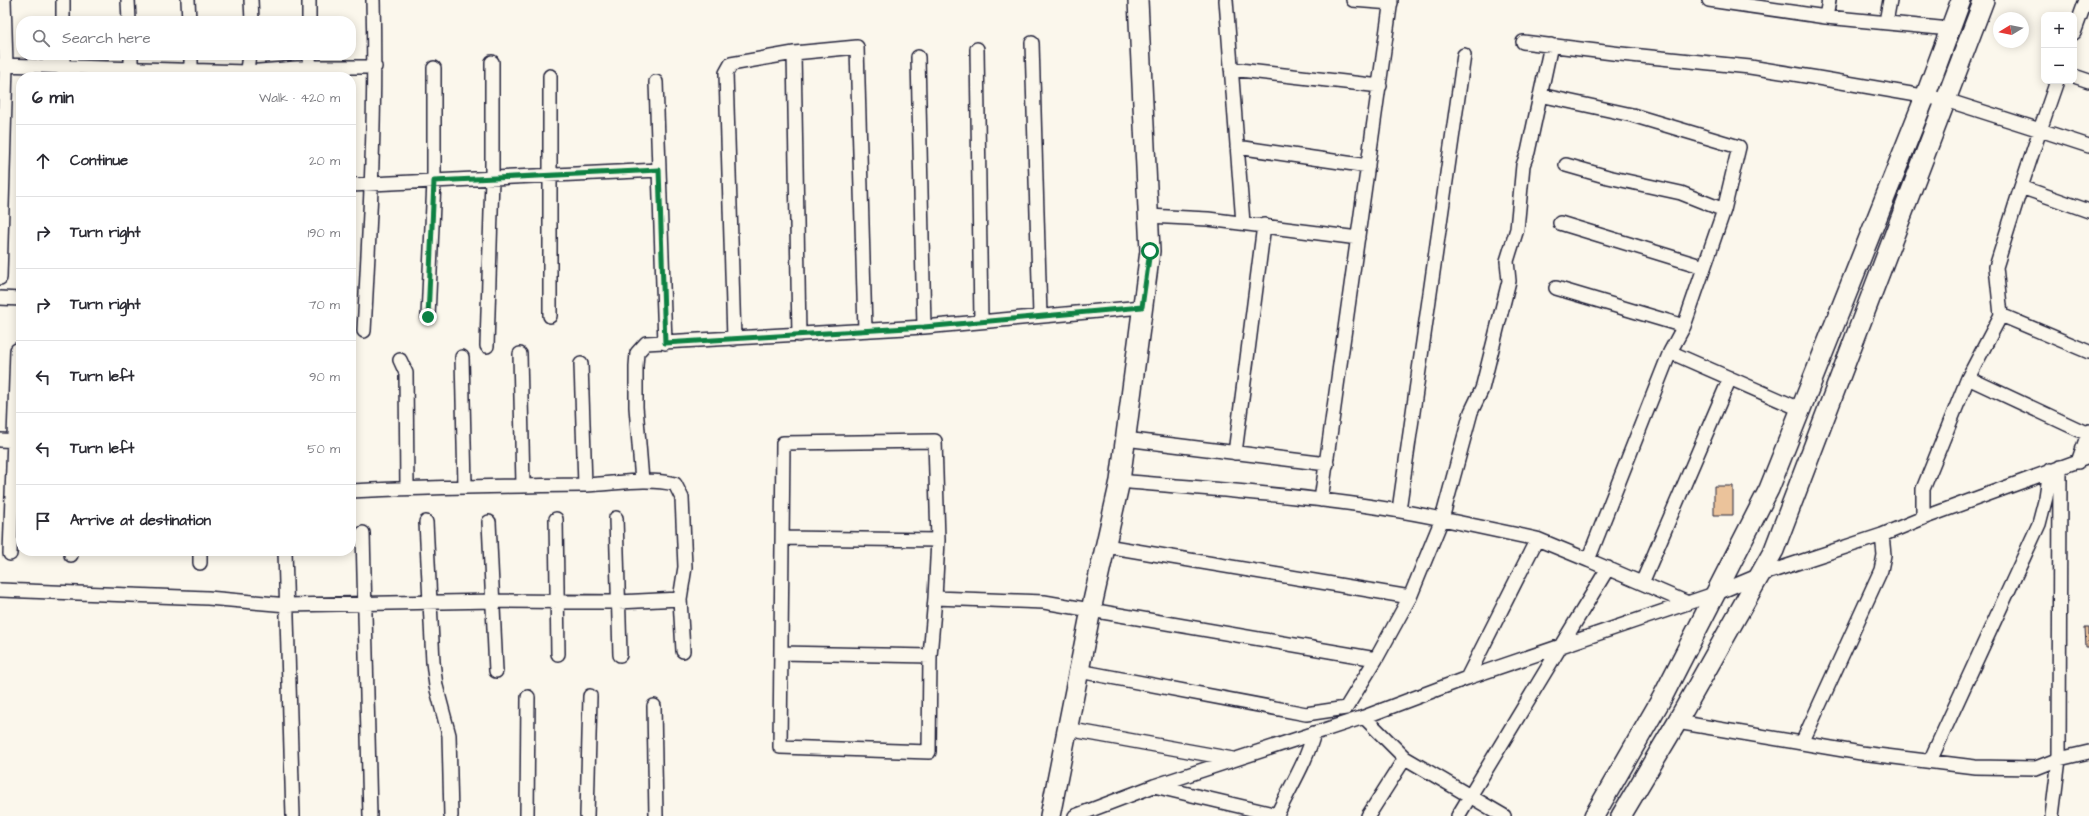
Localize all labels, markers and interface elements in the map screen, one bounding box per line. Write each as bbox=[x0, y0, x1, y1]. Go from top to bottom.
north arrow bbox=[1993, 12, 2029, 48]
map controls bbox=[2041, 12, 2077, 84]
button: + bbox=[2041, 12, 2077, 48]
search box bbox=[16, 16, 356, 60]
icon: search bbox=[30, 27, 52, 49]
text: Search here bbox=[62, 28, 151, 49]
button: − bbox=[2041, 48, 2077, 84]
text: 6 min bbox=[32, 86, 74, 110]
text: Walk · 420 m bbox=[259, 89, 340, 107]
icon: ahead bbox=[32, 150, 54, 172]
text: Continue bbox=[70, 150, 128, 171]
text: 20 m bbox=[309, 152, 340, 170]
icon: right bbox=[32, 222, 54, 244]
text: Turn right bbox=[70, 222, 141, 243]
text: 190 m bbox=[307, 224, 340, 242]
route start bbox=[1141, 242, 1159, 260]
icon: right bbox=[32, 294, 54, 316]
text: Turn right bbox=[70, 294, 141, 315]
text: 70 m bbox=[308, 296, 340, 314]
route end bbox=[419, 308, 437, 326]
icon: left bbox=[32, 366, 54, 388]
text: Turn left bbox=[70, 366, 134, 387]
text: 90 m bbox=[309, 368, 340, 386]
icon: left bbox=[32, 438, 54, 460]
text: Turn left bbox=[70, 438, 134, 459]
text: 50 m bbox=[307, 440, 340, 458]
icon: arrive bbox=[32, 510, 54, 532]
text: Arrive at destination bbox=[70, 510, 211, 531]

